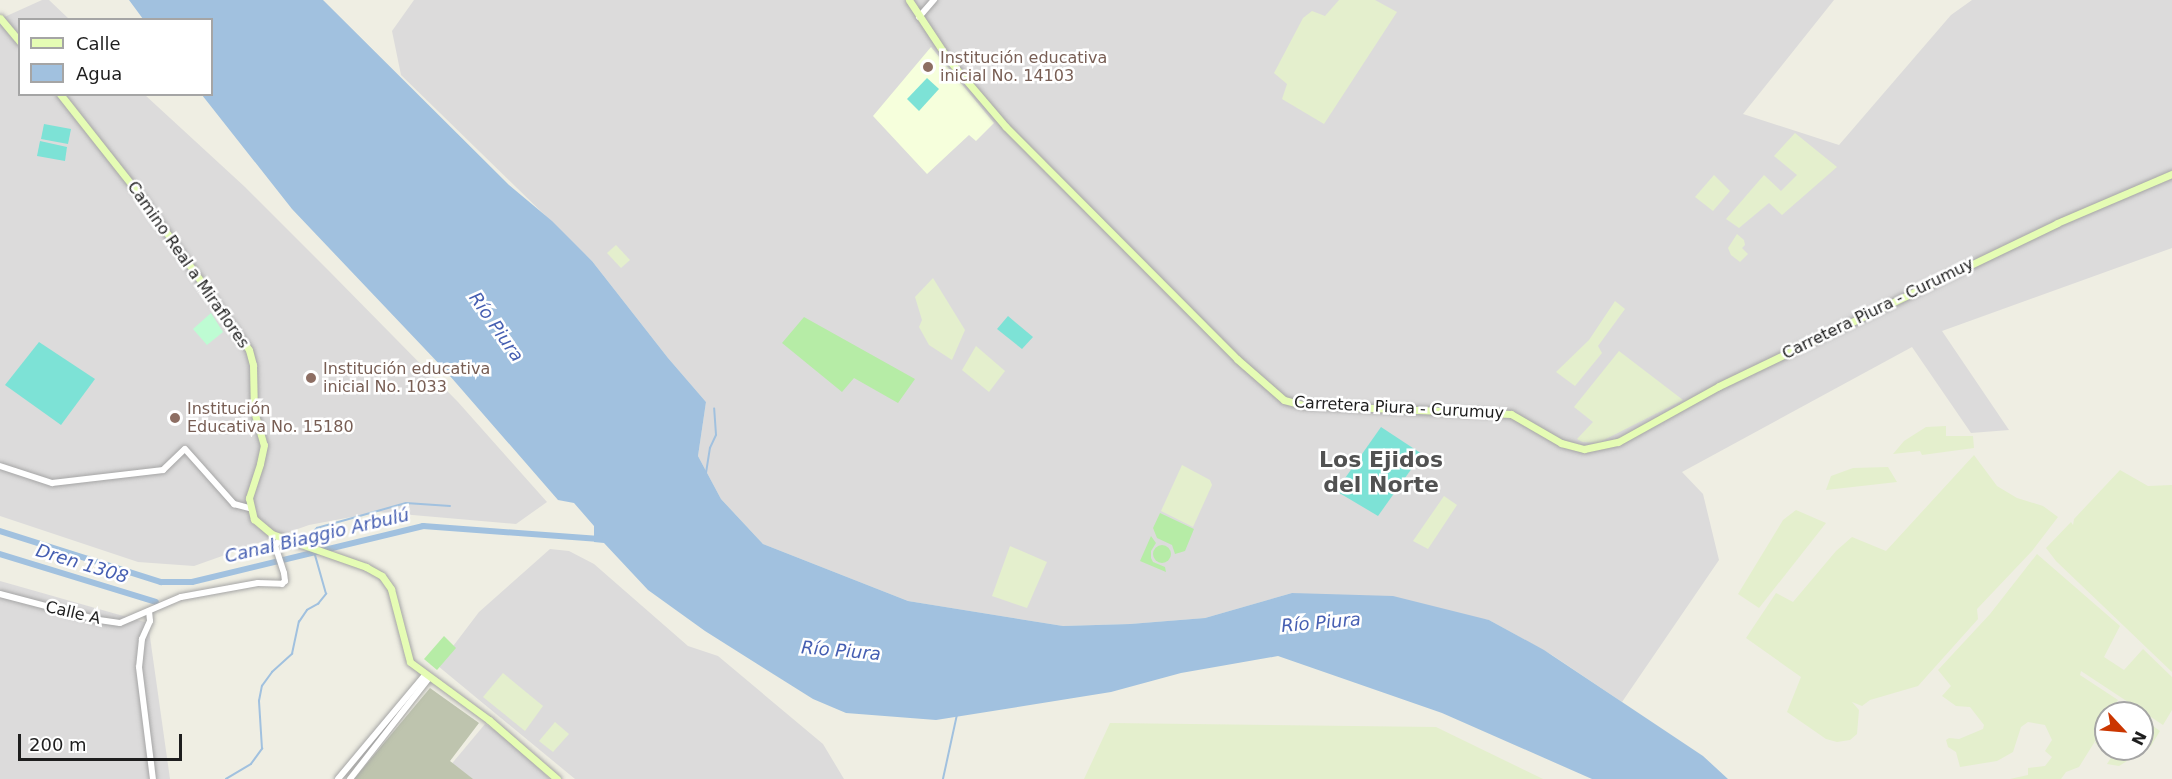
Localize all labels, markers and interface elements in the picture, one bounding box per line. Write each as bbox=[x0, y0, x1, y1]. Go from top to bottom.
legend bbox=[18, 18, 213, 96]
text: Calle bbox=[76, 33, 121, 54]
place label: Institución educativa inicial No. 14103 bbox=[940, 48, 1107, 86]
marker: Institución educativa inicial No. 14103 bbox=[921, 60, 935, 74]
text: Agua bbox=[76, 63, 122, 84]
street label: Camino Real a Miraflores bbox=[123, 178, 253, 352]
street label: Carretera Piura - Curumuy bbox=[1779, 254, 1977, 364]
water label: Río Piura bbox=[464, 288, 528, 366]
place label: Institución educativa inicial No. 1033 bbox=[323, 359, 490, 397]
marker: Institución educativa inicial No. 1033 bbox=[304, 371, 318, 385]
street label: Carretera Piura - Curumuy bbox=[1293, 393, 1505, 423]
place label: Institución Educativa No. 15180 bbox=[187, 399, 354, 437]
marker: Institución Educativa No. 15180 bbox=[168, 411, 182, 425]
district label: Los Ejidos del Norte bbox=[1319, 446, 1443, 498]
water label: Canal Biaggio Arbulú bbox=[223, 504, 411, 568]
water label: Dren 1308 bbox=[33, 540, 131, 588]
street label: Calle A bbox=[44, 597, 102, 629]
water label: Río Piura bbox=[1280, 609, 1362, 637]
water label: Río Piura bbox=[800, 637, 882, 665]
north arrow bbox=[2094, 701, 2154, 761]
scale bar bbox=[21, 722, 184, 760]
text: N bbox=[2127, 728, 2150, 748]
text: 200 m bbox=[29, 734, 87, 755]

